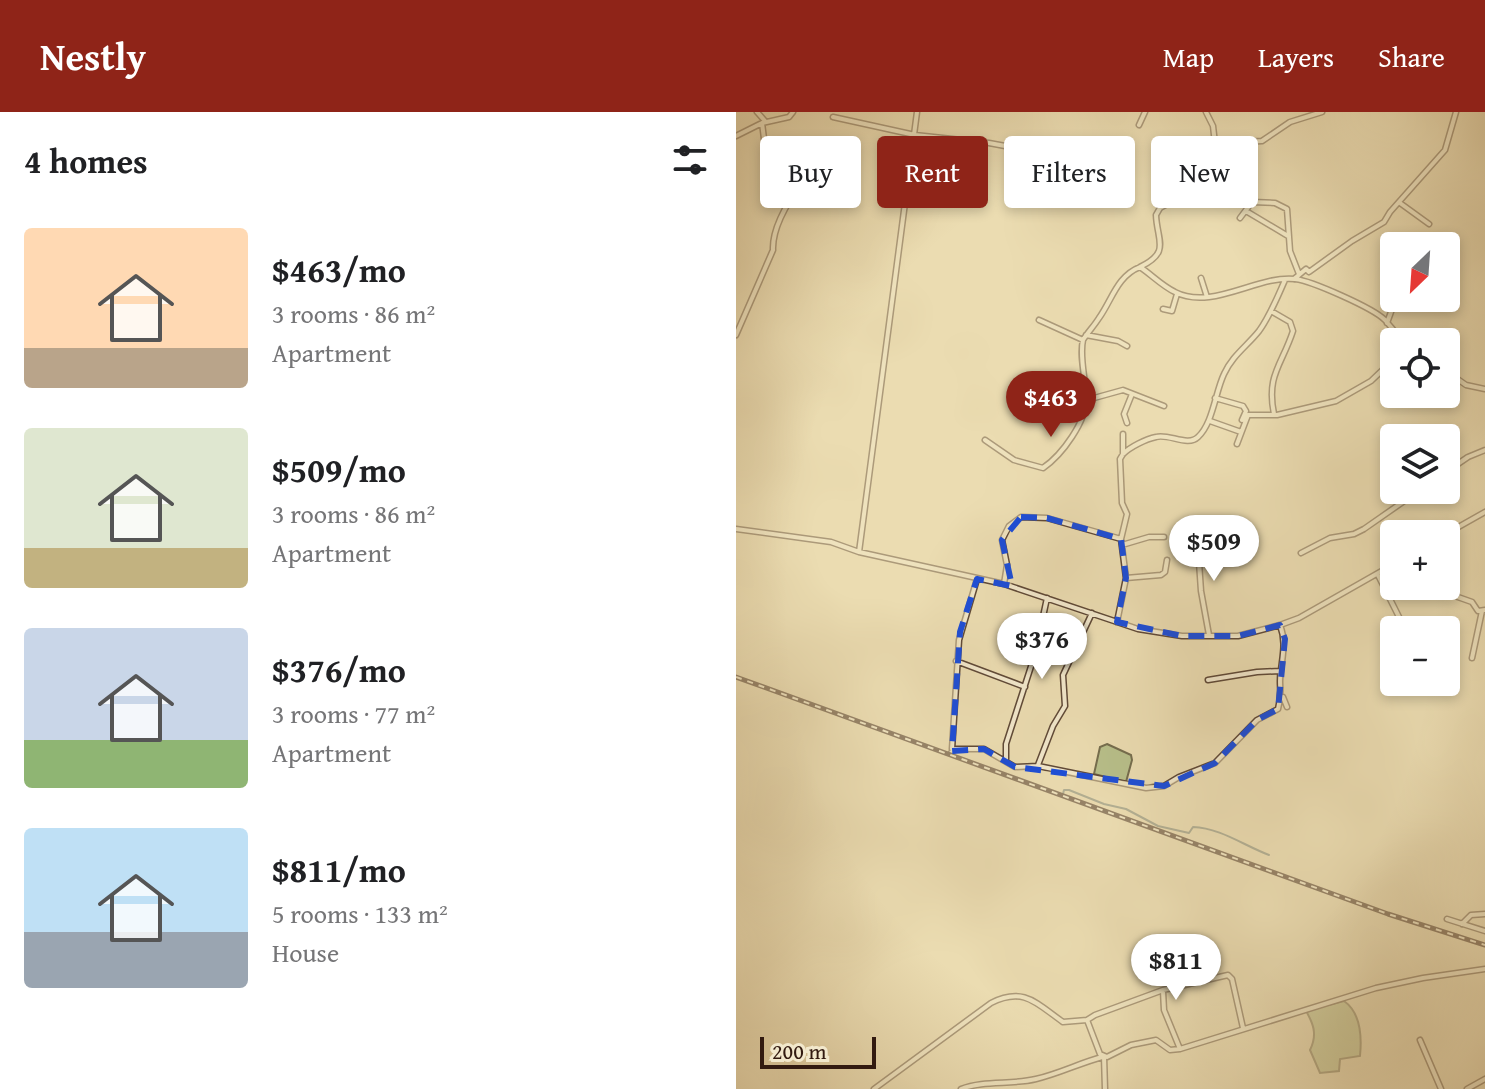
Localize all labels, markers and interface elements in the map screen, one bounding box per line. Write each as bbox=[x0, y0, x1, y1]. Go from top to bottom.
text: Nestly bbox=[40, 28, 146, 84]
text: Map bbox=[1163, 36, 1214, 77]
text: Layers bbox=[1258, 36, 1334, 77]
text: Share bbox=[1378, 36, 1445, 77]
text: 4 homes bbox=[24, 136, 148, 185]
chip: Buy bbox=[760, 136, 861, 208]
chip: Rent bbox=[877, 136, 988, 208]
chip: Filters bbox=[1004, 136, 1135, 208]
chip: New bbox=[1151, 136, 1258, 208]
icon: filters bbox=[668, 138, 712, 182]
north arrow bbox=[1380, 232, 1460, 312]
map controls bbox=[1380, 232, 1460, 696]
text: $463/mo bbox=[272, 245, 406, 294]
icon: home bbox=[88, 260, 184, 356]
text: 3 rooms · 86 m² bbox=[272, 294, 435, 333]
button: locate bbox=[1380, 328, 1460, 408]
text: Apartment bbox=[272, 333, 391, 372]
pin: $463 bbox=[1004, 371, 1098, 439]
text: $463 bbox=[1024, 377, 1078, 416]
button: layers bbox=[1380, 424, 1460, 504]
text: $509/mo bbox=[272, 445, 406, 494]
icon: home bbox=[88, 460, 184, 556]
text: 3 rooms · 86 m² bbox=[272, 494, 435, 533]
pin: $509 bbox=[1167, 515, 1261, 583]
button: + bbox=[1380, 520, 1460, 600]
text: $509 bbox=[1187, 521, 1241, 560]
text: Apartment bbox=[272, 533, 391, 572]
pin: $376 bbox=[995, 613, 1089, 681]
button: − bbox=[1380, 616, 1460, 696]
text: $376 bbox=[1015, 619, 1069, 658]
text: $376/mo bbox=[272, 645, 406, 694]
icon: home bbox=[88, 660, 184, 756]
text: 3 rooms · 77 m² bbox=[272, 694, 435, 733]
text: Apartment bbox=[272, 733, 391, 772]
text: $811/mo bbox=[272, 845, 406, 894]
icon: home bbox=[88, 860, 184, 956]
text: 5 rooms · 133 m² bbox=[272, 894, 448, 933]
text: House bbox=[272, 933, 339, 972]
pin: $811 bbox=[1129, 934, 1223, 1002]
text: $811 bbox=[1149, 940, 1203, 979]
scale bar bbox=[760, 1033, 876, 1069]
text: 200 m bbox=[772, 1035, 827, 1067]

